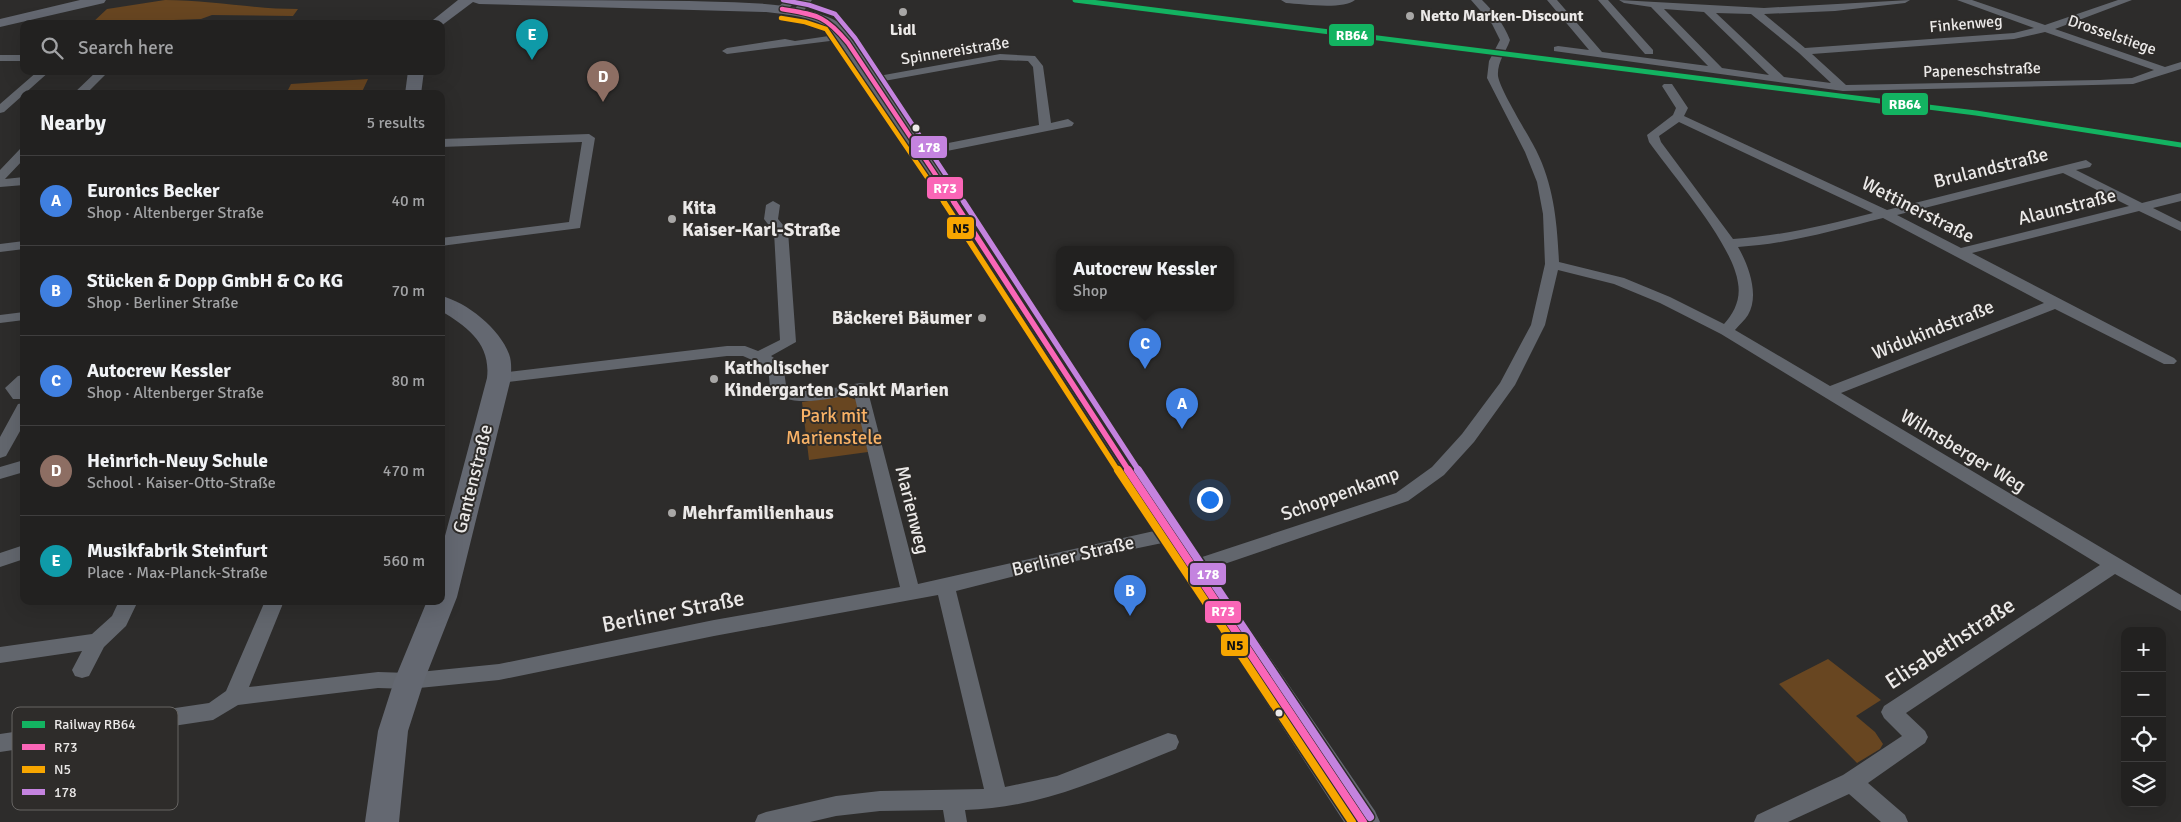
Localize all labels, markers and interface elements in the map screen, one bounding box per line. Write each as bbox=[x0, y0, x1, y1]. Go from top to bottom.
marker: Lidl bbox=[897, 6, 909, 18]
place label: Netto Marken-Discount bbox=[1420, 6, 1583, 26]
marker: Netto Marken-Discount bbox=[1404, 10, 1416, 22]
street label: Drosselstiege bbox=[2065, 10, 2159, 60]
street label: Finkenweg bbox=[1929, 11, 2003, 37]
pin: E bbox=[516, 19, 548, 60]
search box bbox=[20, 20, 445, 75]
place label: Lidl bbox=[890, 20, 916, 40]
line badge: RB64 bbox=[1328, 23, 1375, 47]
text: RB64 bbox=[1336, 27, 1369, 44]
street label: Spinnereistraße bbox=[899, 33, 1011, 69]
icon: search bbox=[38, 34, 66, 62]
text: Search here bbox=[78, 36, 174, 60]
street label: Papeneschstraße bbox=[1923, 58, 2041, 82]
pin: D bbox=[587, 61, 619, 102]
line badge: RB64 bbox=[1881, 92, 1929, 116]
text: RB64 bbox=[1889, 96, 1922, 113]
text: Nearby bbox=[40, 110, 106, 136]
text: 5 results bbox=[366, 113, 425, 133]
unlabelled marker bbox=[911, 123, 921, 133]
line badge: 178 bbox=[910, 135, 948, 159]
text: 178 bbox=[918, 139, 941, 156]
street label: Brulandstraße bbox=[1931, 142, 2051, 194]
street label: Wettinerstraße bbox=[1858, 171, 1978, 249]
line badge: R73 bbox=[926, 176, 964, 200]
text: Euronics Becker bbox=[87, 179, 220, 203]
text: R73 bbox=[933, 180, 957, 197]
street label: Alaunstraße bbox=[2015, 183, 2119, 231]
text: A bbox=[51, 191, 61, 211]
text: 40 m bbox=[391, 191, 425, 211]
place label: Kita Kaiser-Karl-Straße bbox=[682, 196, 841, 242]
text: Shop · Altenberger Straße bbox=[87, 203, 264, 223]
marker: Kita Kaiser-Karl-Straße bbox=[666, 213, 678, 225]
line badge: N5 bbox=[946, 216, 975, 240]
text: N5 bbox=[952, 220, 970, 237]
popup bbox=[1056, 246, 1234, 311]
text: Autocrew Kessler bbox=[1073, 257, 1217, 281]
text: Stücken & Dopp GmbH & Co KG bbox=[87, 269, 343, 293]
text: B bbox=[51, 281, 61, 301]
text: 70 m bbox=[391, 281, 425, 301]
text: Shop bbox=[1073, 281, 1107, 301]
text: Shop · Berliner Straße bbox=[87, 293, 238, 313]
street label: Widukindstraße bbox=[1868, 295, 1998, 365]
place label: Bäckerei Bäumer bbox=[832, 306, 972, 330]
marker: Bäckerei Bäumer bbox=[976, 312, 988, 324]
pin: C bbox=[1129, 328, 1161, 369]
place label: Katholischer Kindergarten Sankt Marien bbox=[724, 356, 949, 402]
text: Autocrew Kessler bbox=[87, 359, 231, 383]
text: C bbox=[51, 371, 61, 391]
text: 80 m bbox=[391, 371, 425, 391]
marker: Katholischer Kindergarten Sankt Marien bbox=[708, 373, 720, 385]
text: Shop · Altenberger Straße bbox=[87, 383, 264, 403]
pin: A bbox=[1166, 388, 1198, 429]
park label: Park mit Marienstele bbox=[786, 404, 882, 450]
street label: Wilmsberger Weg bbox=[1896, 404, 2030, 498]
street label: Gantenstraße bbox=[448, 422, 498, 536]
text: Heinrich-Neuy Schule bbox=[87, 449, 268, 473]
text: D bbox=[51, 461, 61, 481]
text: 470 m bbox=[383, 461, 425, 481]
street label: Schoppenkamp bbox=[1278, 461, 1402, 527]
street label: Marienweg bbox=[889, 463, 935, 557]
text: School · Kaiser-Otto-Straße bbox=[87, 473, 276, 493]
your location bbox=[1197, 487, 1223, 513]
place label: Mehrfamilienhaus bbox=[682, 501, 834, 525]
marker: Mehrfamilienhaus bbox=[666, 507, 678, 519]
street label: Berliner Straße bbox=[1010, 530, 1136, 582]
text: Musikfabrik Steinfurt bbox=[87, 539, 268, 563]
text: E bbox=[51, 551, 61, 571]
text: 560 m bbox=[383, 551, 425, 571]
line badge: 178 bbox=[1189, 562, 1227, 586]
text: Place · Max-Planck-Straße bbox=[87, 563, 268, 583]
text: 178 bbox=[1197, 566, 1220, 583]
pin: B bbox=[1114, 575, 1146, 616]
street label: Berliner Straße bbox=[600, 584, 746, 638]
street label: Elisabethstraße bbox=[1880, 591, 2020, 695]
line badge: R73 bbox=[1204, 600, 1242, 624]
text: R73 bbox=[1211, 603, 1235, 620]
map controls bbox=[2121, 627, 2166, 807]
button: + bbox=[2121, 627, 2166, 672]
line badge: N5 bbox=[1220, 633, 1249, 657]
text: N5 bbox=[1226, 637, 1244, 654]
button: − bbox=[2121, 672, 2166, 717]
legend bbox=[12, 707, 178, 810]
unlabelled marker bbox=[1274, 708, 1284, 718]
text: Railway RB64 bbox=[54, 716, 136, 733]
button: locate bbox=[2121, 717, 2166, 762]
text: R73 bbox=[54, 739, 78, 756]
text: N5 bbox=[54, 761, 71, 778]
button: layers bbox=[2121, 762, 2166, 807]
text: 178 bbox=[54, 784, 77, 801]

